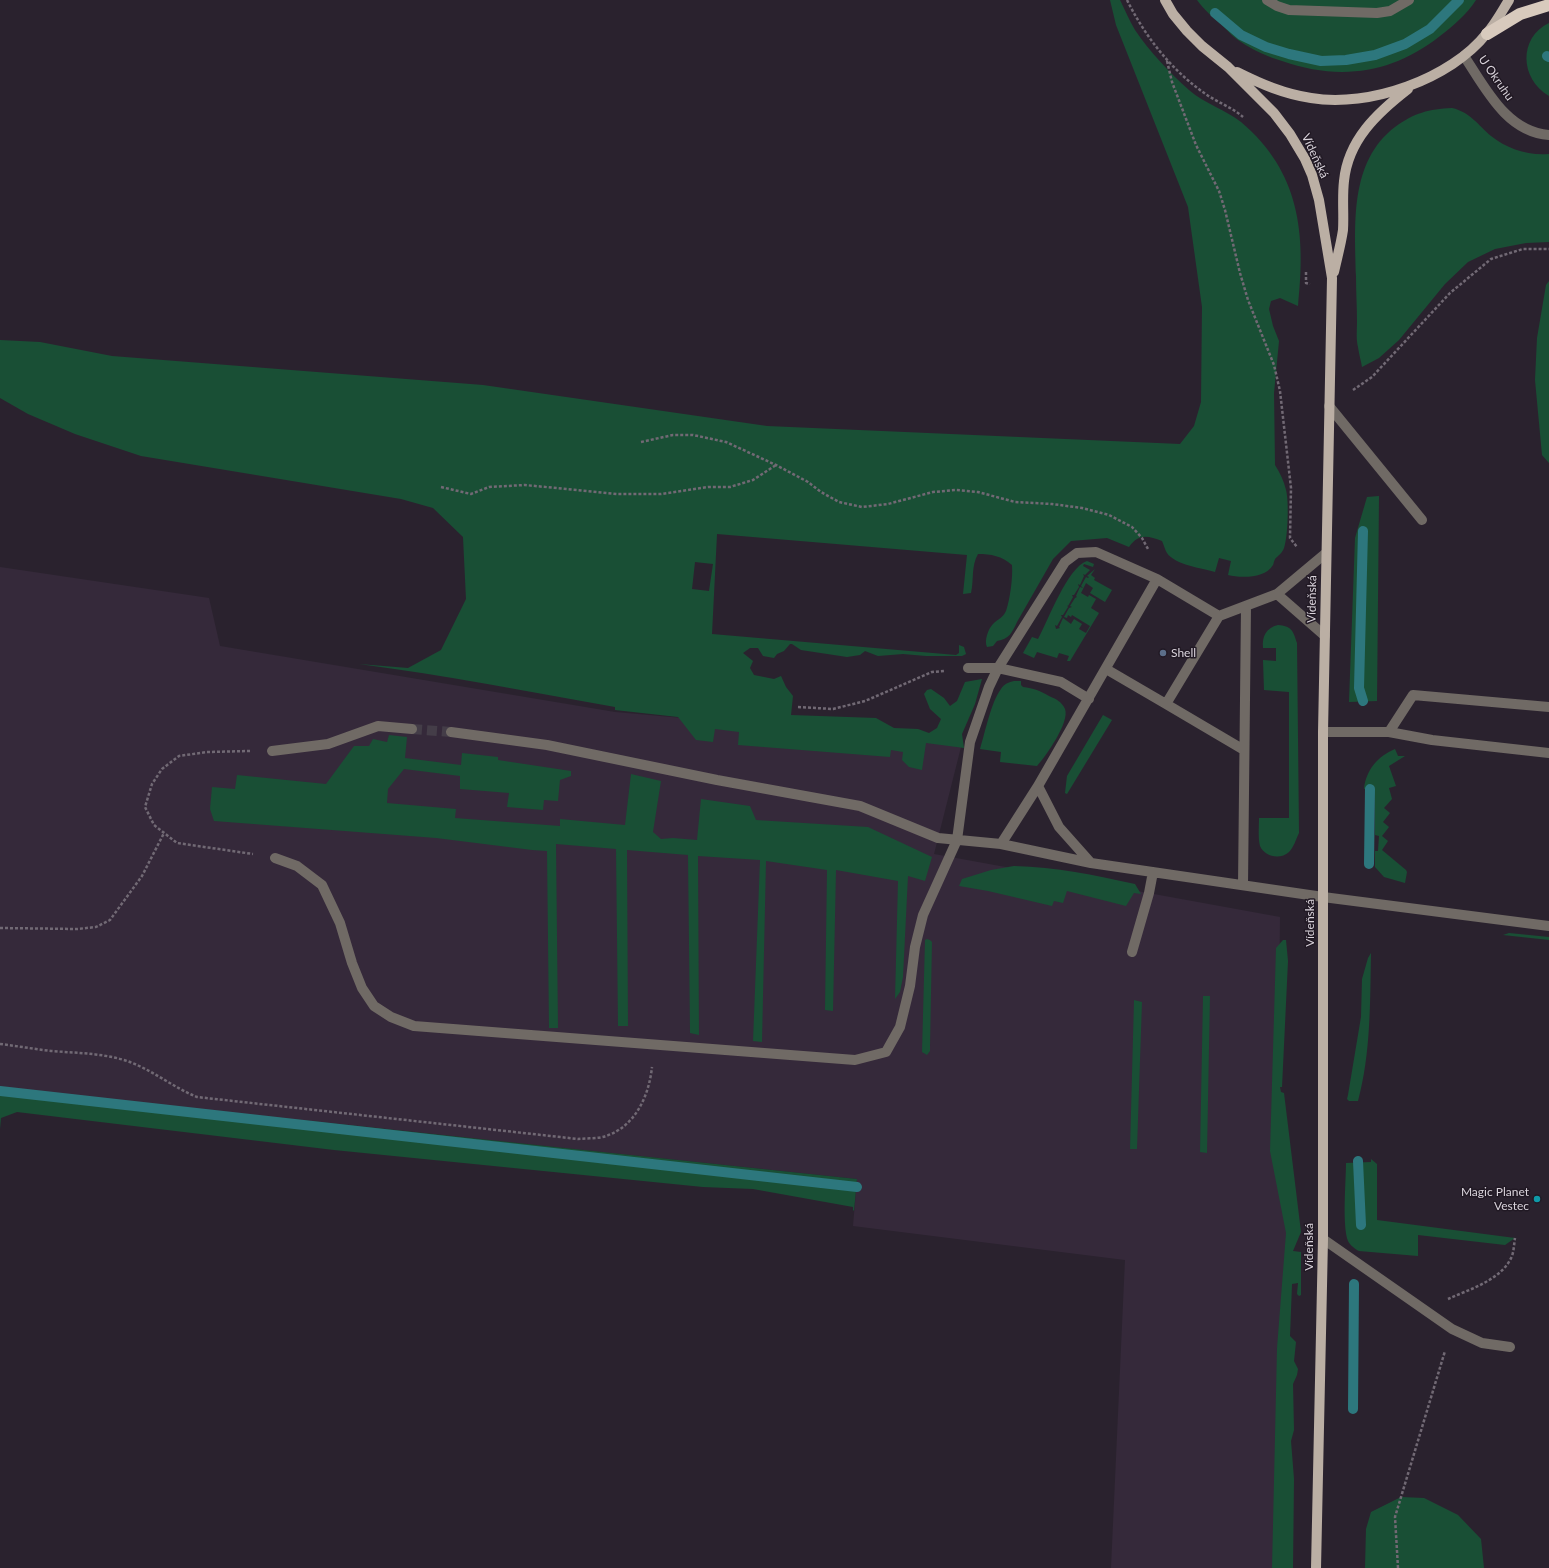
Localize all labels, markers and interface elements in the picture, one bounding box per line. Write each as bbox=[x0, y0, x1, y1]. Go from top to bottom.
street label: U Okruhu bbox=[1475, 53, 1517, 103]
street label: Vídeňská bbox=[1298, 131, 1332, 181]
street label: Vídeňská bbox=[1304, 575, 1320, 623]
place label: Shell bbox=[1171, 646, 1196, 660]
marker: Shell bbox=[1158, 648, 1168, 658]
street label: Vídeňská bbox=[1303, 899, 1317, 947]
place label: Magic Planet Vestec bbox=[1461, 1185, 1529, 1213]
marker: Magic Planet Vestec bbox=[1532, 1194, 1542, 1204]
street label: Vídeňská bbox=[1302, 1223, 1316, 1271]

